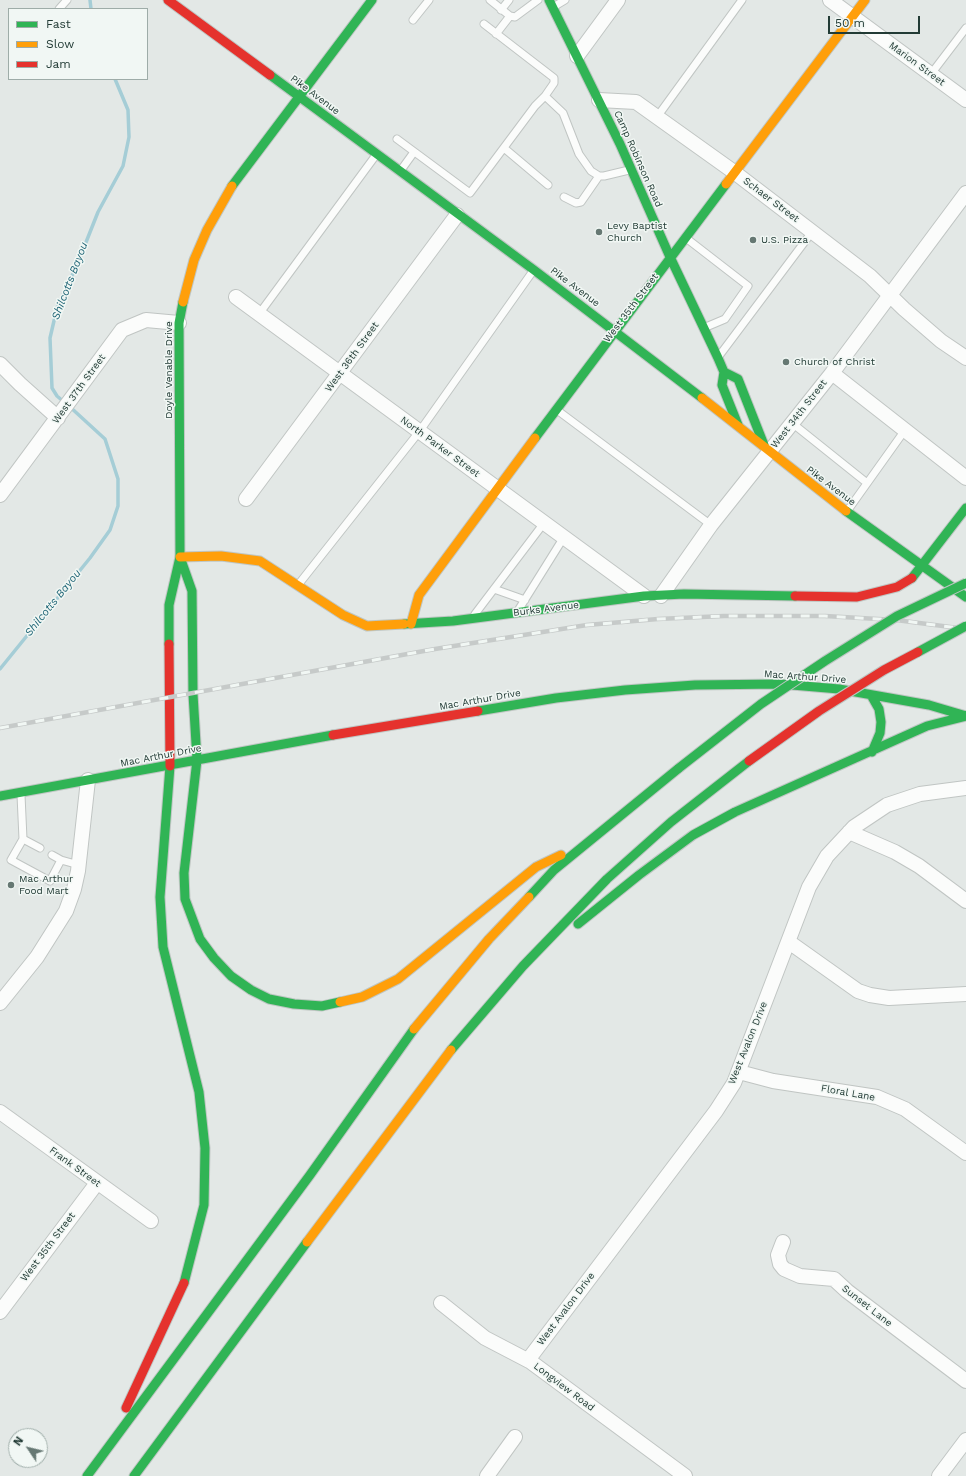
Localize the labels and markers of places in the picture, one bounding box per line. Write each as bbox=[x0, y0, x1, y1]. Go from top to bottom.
place label: Levy Baptist Church bbox=[607, 220, 667, 244]
marker: Levy Baptist Church bbox=[594, 227, 604, 237]
place label: U.S. Pizza bbox=[761, 234, 808, 246]
marker: U.S. Pizza bbox=[748, 235, 758, 245]
place label: Church of Christ bbox=[794, 356, 875, 368]
marker: Church of Christ bbox=[781, 357, 791, 367]
place label: Mac Arthur Food Mart bbox=[19, 873, 73, 896]
marker: Mac Arthur Food Mart bbox=[6, 880, 16, 890]

